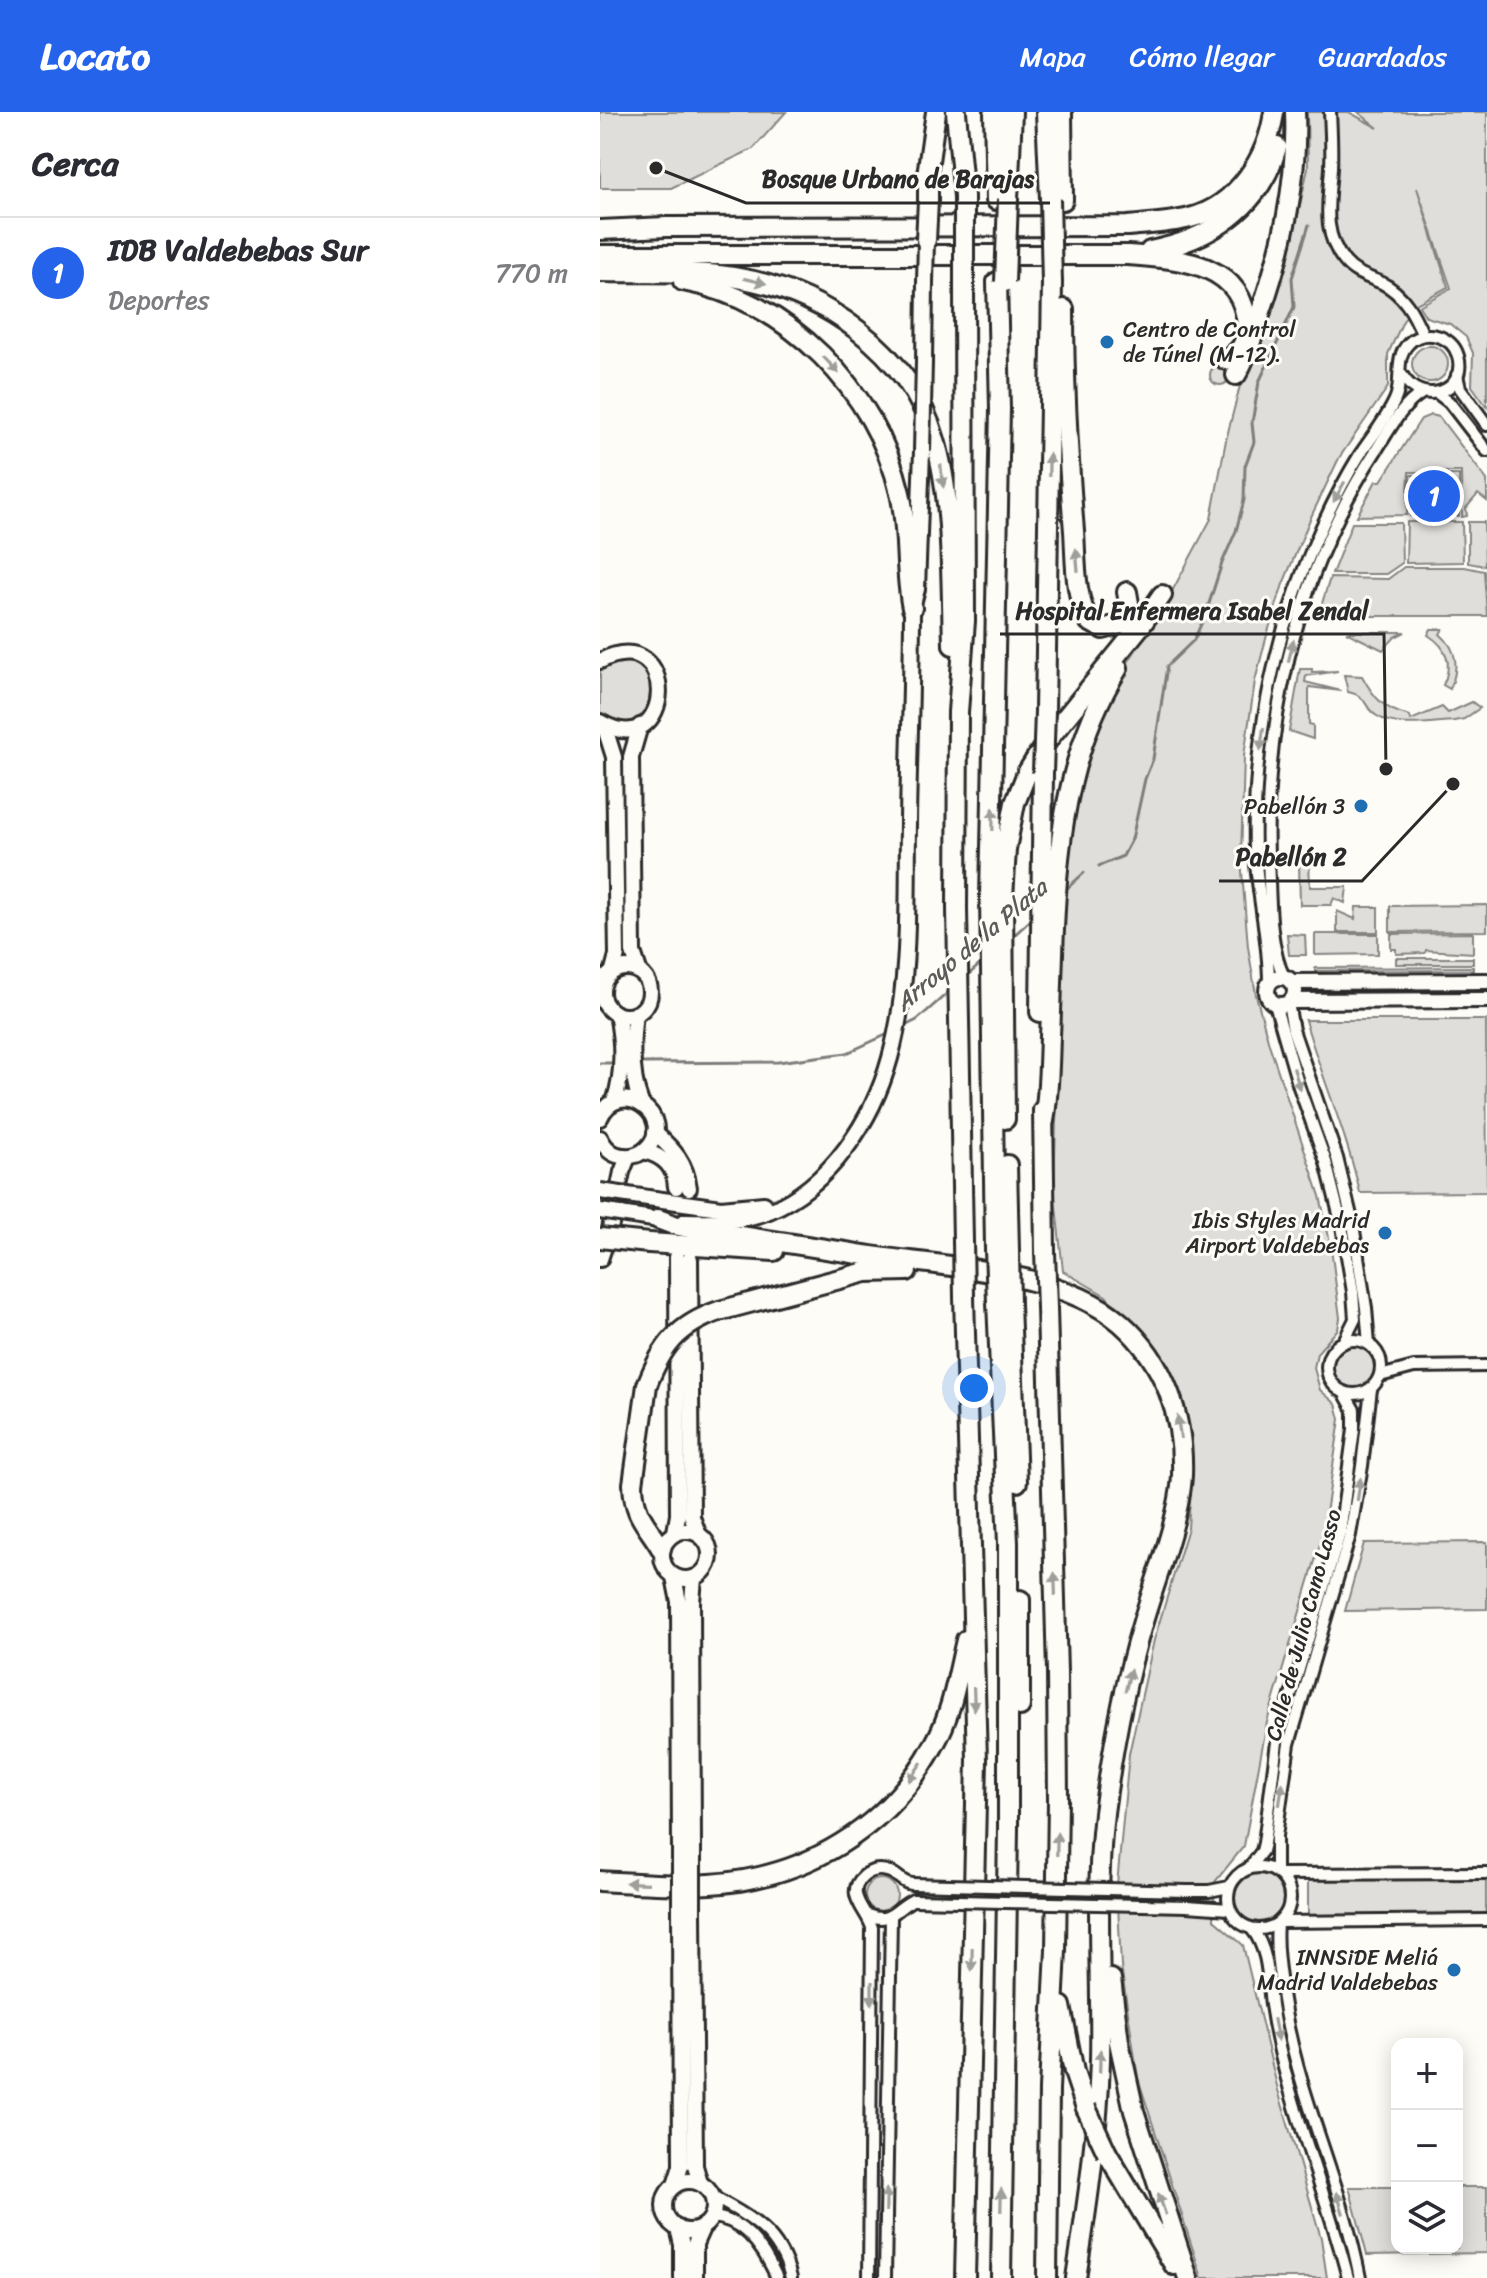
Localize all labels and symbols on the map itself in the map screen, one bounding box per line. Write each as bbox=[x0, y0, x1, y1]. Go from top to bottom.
callout: Bosque Urbano de Barajas bbox=[746, 155, 1050, 203]
text: Bosque Urbano de Barajas bbox=[762, 158, 1035, 200]
one-way arrow bbox=[742, 276, 767, 288]
place label: Centro de Control de Túnel (M-12). bbox=[1123, 310, 1296, 374]
marker: Centro de Control de Túnel (M-12). bbox=[1098, 333, 1116, 351]
one-way arrow bbox=[821, 355, 839, 374]
one-way arrow bbox=[1043, 452, 1055, 477]
one-way arrow bbox=[935, 464, 948, 489]
pin: 1 bbox=[1408, 466, 1460, 526]
one-way arrow bbox=[1332, 481, 1346, 503]
one-way arrow bbox=[1070, 547, 1083, 572]
callout: Hospital Enfermera Isabel Zendal bbox=[1000, 586, 1384, 634]
text: Hospital Enfermera Isabel Zendal bbox=[1015, 590, 1370, 632]
one-way arrow bbox=[1286, 639, 1298, 664]
one-way arrow bbox=[1255, 727, 1268, 752]
place label: Pabellón 3 bbox=[1244, 787, 1345, 826]
marker: Pabellón 3 bbox=[1352, 797, 1370, 815]
one-way arrow bbox=[986, 806, 999, 831]
callout: Pabellón 2 bbox=[1219, 833, 1362, 881]
text: Pabellón 2 bbox=[1235, 836, 1347, 878]
water label: Arroyo de la Plata bbox=[884, 867, 1059, 1023]
one-way arrow bbox=[1291, 1067, 1304, 1091]
place label: Ibis Styles Madrid Airport Valdebebas bbox=[1184, 1201, 1370, 1265]
marker: Ibis Styles Madrid Airport Valdebebas bbox=[1376, 1224, 1394, 1242]
your location bbox=[954, 1368, 994, 1408]
one-way arrow bbox=[1172, 1414, 1185, 1439]
one-way arrow bbox=[1353, 1476, 1366, 1501]
street label: Calle de Julio Cano Lasso bbox=[1253, 1505, 1353, 1745]
one-way arrow bbox=[1049, 1571, 1061, 1596]
one-way arrow bbox=[1122, 1667, 1135, 1692]
one-way arrow bbox=[968, 1687, 981, 1712]
one-way arrow bbox=[908, 1761, 923, 1782]
one-way arrow bbox=[1275, 1781, 1288, 1806]
one-way arrow bbox=[1051, 1831, 1063, 1856]
one-way arrow bbox=[624, 1876, 649, 1889]
place label: INNSiDE Meliá Madrid Valdebebas bbox=[1257, 1938, 1439, 2002]
one-way arrow bbox=[965, 1947, 978, 1972]
marker: INNSiDE Meliá Madrid Valdebebas bbox=[1445, 1961, 1463, 1979]
one-way arrow bbox=[866, 1981, 878, 2006]
one-way arrow bbox=[1270, 2018, 1282, 2043]
one-way arrow bbox=[1093, 2048, 1106, 2073]
one-way arrow bbox=[880, 2187, 892, 2212]
one-way arrow bbox=[995, 2187, 1007, 2212]
one-way arrow bbox=[1333, 2190, 1346, 2214]
one-way arrow bbox=[1156, 2192, 1168, 2216]

